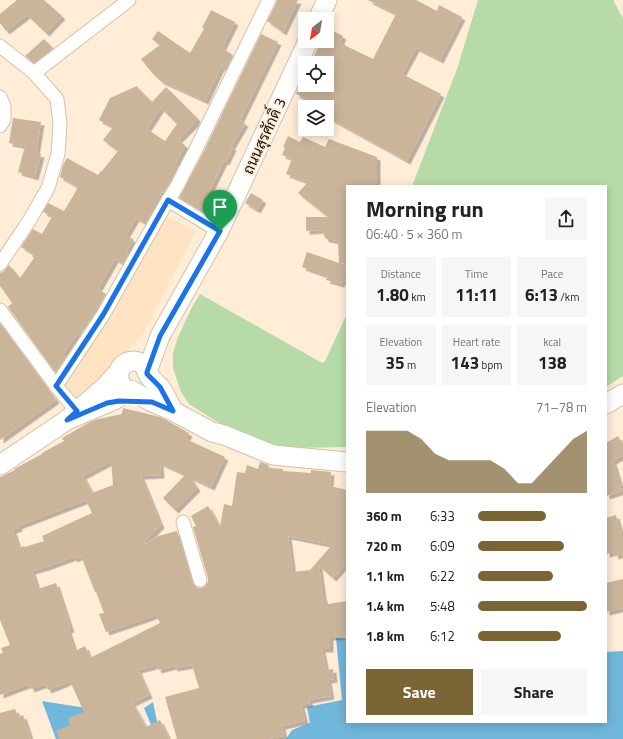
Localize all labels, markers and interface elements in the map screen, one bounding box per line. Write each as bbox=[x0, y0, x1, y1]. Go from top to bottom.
north arrow bbox=[298, 12, 334, 48]
map controls bbox=[298, 12, 334, 136]
button: locate bbox=[298, 56, 334, 92]
street label: ถนนสุรศักดิ์ 3 bbox=[233, 93, 292, 178]
button: layers bbox=[298, 100, 334, 136]
pin bbox=[203, 190, 237, 231]
text: Morning run bbox=[366, 192, 484, 226]
icon: arrive bbox=[209, 196, 231, 218]
button: share bbox=[545, 198, 587, 240]
text: 06:40 · 5 × 360 m bbox=[366, 224, 462, 244]
text: Distance bbox=[381, 266, 421, 282]
text: Time bbox=[465, 266, 488, 282]
text: Pace bbox=[541, 266, 563, 282]
text: 1.80 bbox=[376, 282, 409, 308]
text: 11:11 bbox=[455, 282, 498, 308]
text: 6:13 bbox=[525, 282, 558, 308]
text: km bbox=[409, 289, 426, 305]
text: /km bbox=[558, 289, 579, 305]
text: Elevation bbox=[379, 334, 422, 350]
text: Heart rate bbox=[453, 334, 500, 350]
text: kcal bbox=[543, 334, 561, 350]
text: 35 bbox=[385, 350, 405, 376]
text: 143 bbox=[451, 350, 479, 376]
text: 138 bbox=[538, 350, 566, 376]
text: m bbox=[405, 357, 416, 373]
text: bpm bbox=[479, 357, 502, 373]
text: Elevation bbox=[366, 397, 417, 417]
text: 71–78 m bbox=[536, 397, 587, 417]
text: 360 m bbox=[366, 506, 402, 526]
text: 6:33 bbox=[430, 506, 455, 526]
text: 720 m bbox=[366, 536, 402, 556]
text: 6:09 bbox=[430, 536, 455, 556]
text: 1.1 km bbox=[366, 566, 404, 586]
text: 6:22 bbox=[430, 566, 455, 586]
text: 1.4 km bbox=[366, 596, 404, 616]
text: 5:48 bbox=[430, 596, 455, 616]
text: 1.8 km bbox=[366, 626, 404, 646]
text: 6:12 bbox=[430, 626, 455, 646]
button: Save bbox=[366, 669, 473, 715]
button: Share bbox=[481, 669, 587, 715]

